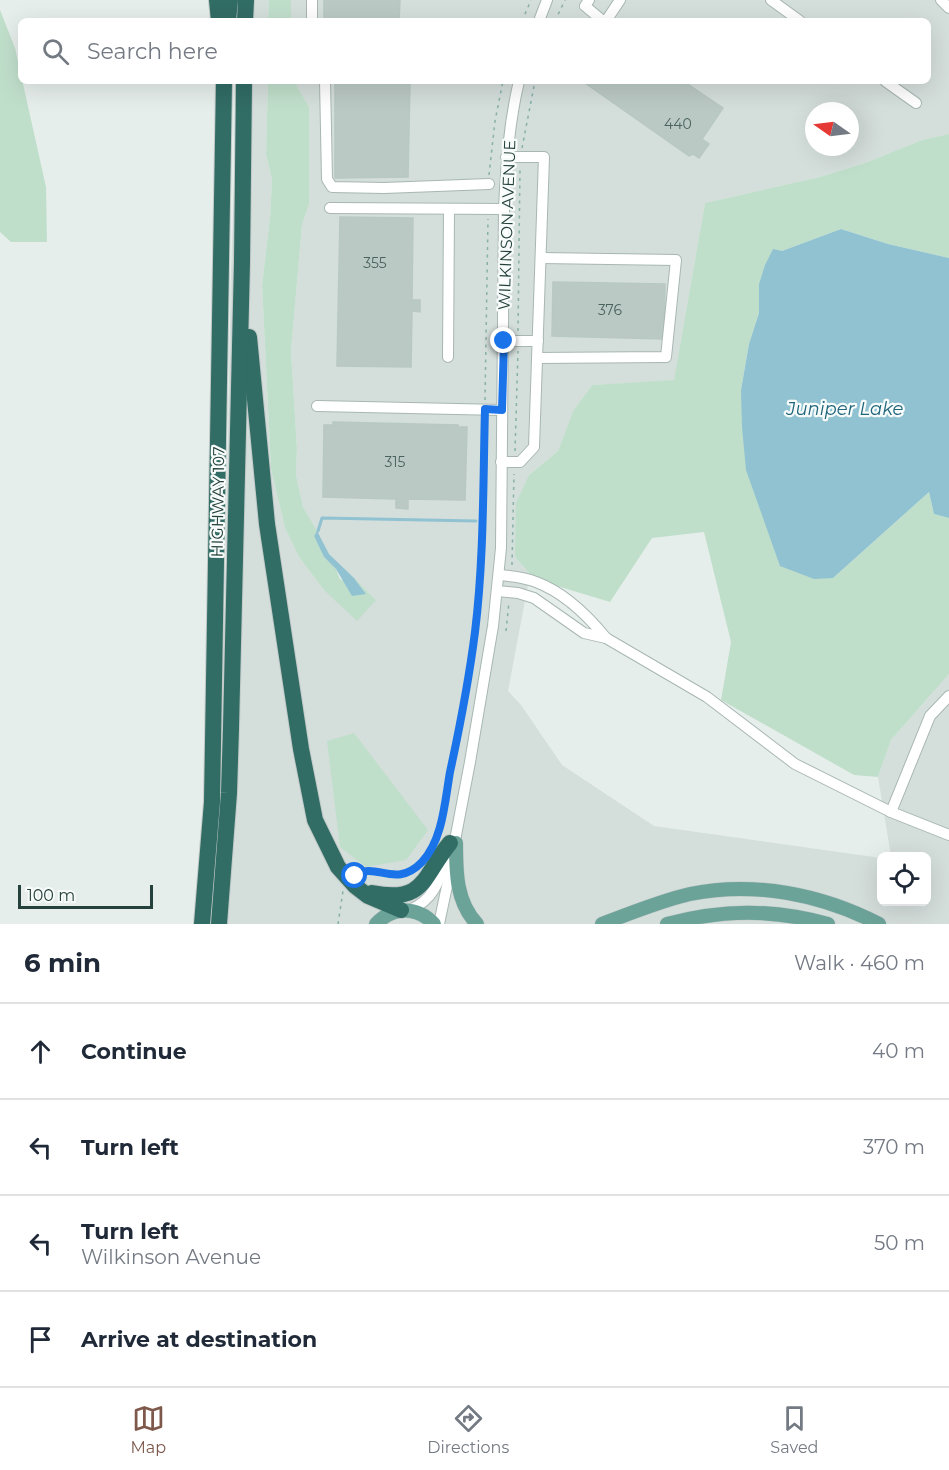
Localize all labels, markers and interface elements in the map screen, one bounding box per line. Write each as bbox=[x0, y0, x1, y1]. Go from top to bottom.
search box bbox=[18, 18, 931, 84]
icon: search bbox=[39, 35, 72, 68]
text: Search here bbox=[87, 38, 218, 65]
north arrow bbox=[805, 102, 859, 156]
house number: 440 bbox=[664, 115, 692, 133]
street label: WILKINSON AVENUE bbox=[495, 140, 519, 310]
house number: 355 bbox=[363, 254, 387, 272]
house number: 376 bbox=[598, 301, 623, 319]
route end bbox=[490, 327, 516, 353]
water label: Juniper Lake bbox=[786, 398, 904, 420]
street label: HIGHWAY 107 bbox=[208, 446, 228, 558]
house number: 315 bbox=[385, 453, 406, 471]
map controls bbox=[877, 852, 931, 906]
button: locate bbox=[877, 852, 931, 906]
route start bbox=[341, 862, 367, 888]
scale bar bbox=[18, 882, 153, 910]
text: 100 m bbox=[27, 886, 75, 905]
text: 6 min bbox=[24, 947, 101, 979]
text: Walk · 460 m bbox=[794, 951, 925, 975]
icon: ahead bbox=[24, 1035, 57, 1068]
text: Continue bbox=[81, 1038, 187, 1065]
text: 40 m bbox=[872, 1039, 925, 1063]
icon: left bbox=[24, 1131, 57, 1164]
text: Turn left bbox=[81, 1134, 179, 1161]
text: 370 m bbox=[863, 1135, 925, 1159]
text: Turn left bbox=[81, 1218, 179, 1245]
icon: left bbox=[24, 1227, 57, 1260]
text: 50 m bbox=[874, 1231, 925, 1255]
text: Wilkinson Avenue bbox=[81, 1245, 261, 1269]
icon: arrive bbox=[24, 1323, 57, 1356]
text: Arrive at destination bbox=[81, 1326, 317, 1353]
tab: Map bbox=[131, 1402, 166, 1457]
tab: Directions bbox=[427, 1402, 509, 1457]
tab: Saved bbox=[770, 1402, 818, 1457]

